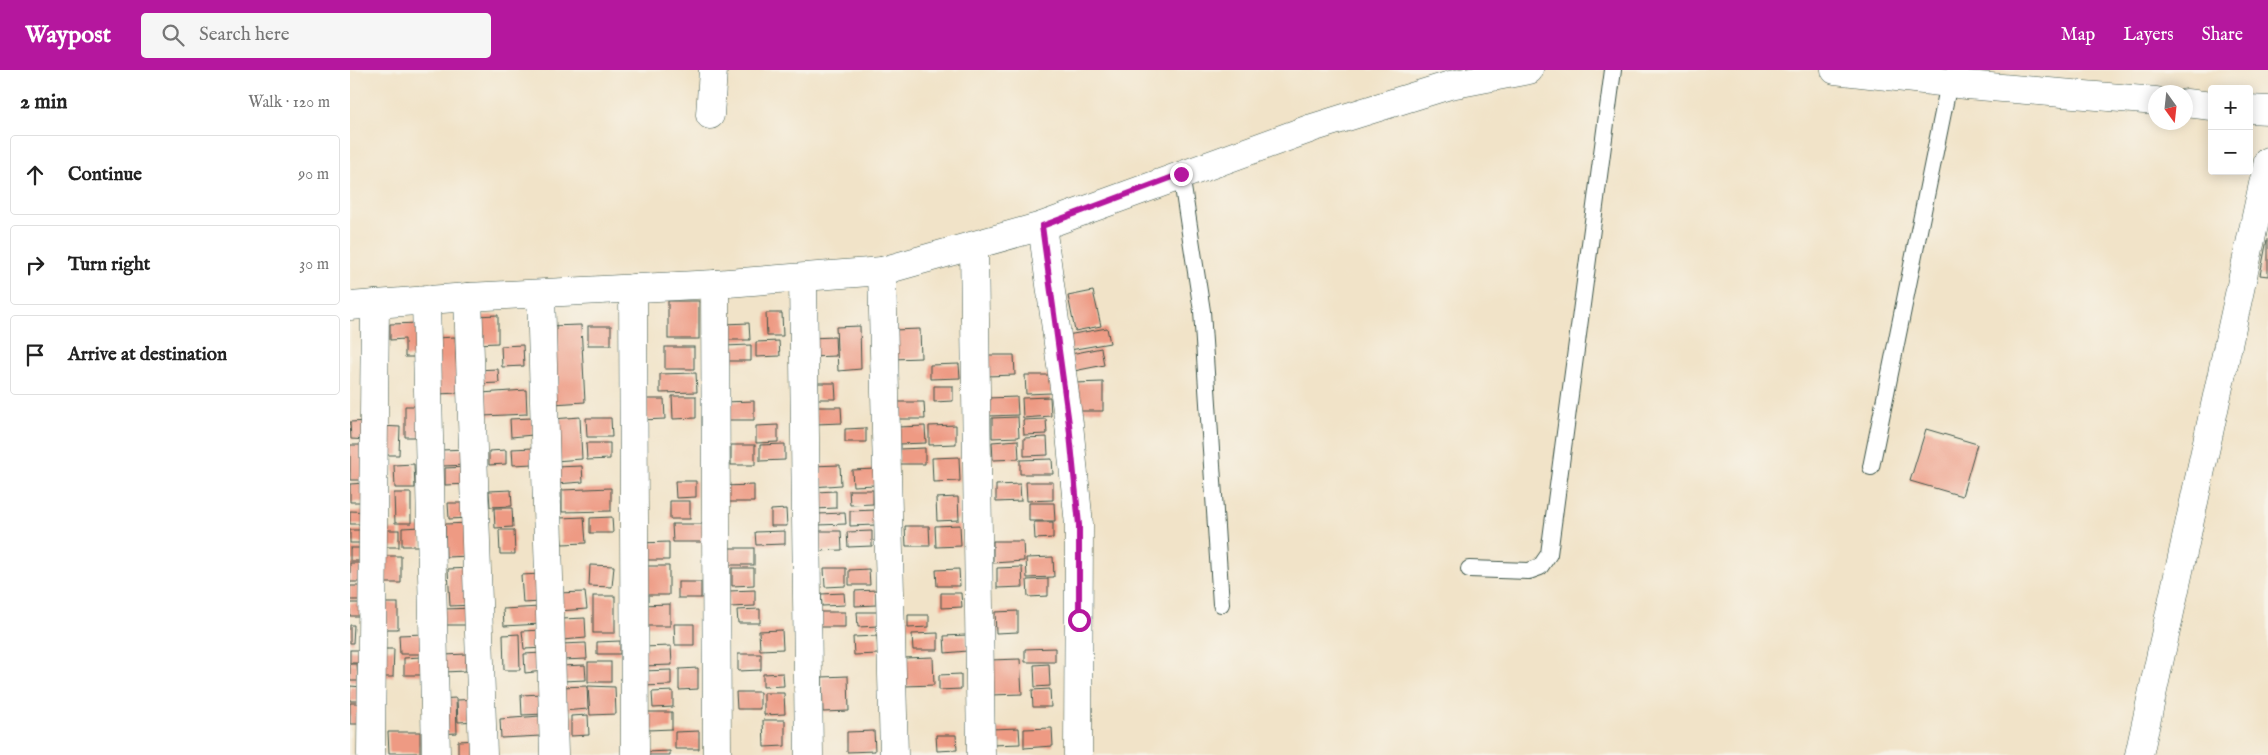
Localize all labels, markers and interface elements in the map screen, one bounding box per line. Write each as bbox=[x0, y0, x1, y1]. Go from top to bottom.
search box bbox=[141, 13, 491, 58]
text: Waypost bbox=[25, 20, 111, 51]
icon: search bbox=[159, 21, 187, 49]
text: Search here bbox=[199, 23, 290, 47]
text: Map bbox=[2061, 24, 2095, 47]
text: Layers bbox=[2123, 24, 2174, 47]
text: Share bbox=[2202, 24, 2243, 47]
north arrow bbox=[2148, 85, 2193, 130]
map controls bbox=[2208, 85, 2253, 175]
button: + bbox=[2208, 85, 2253, 130]
text: 2 min bbox=[20, 89, 67, 116]
text: Walk · 120 m bbox=[248, 93, 330, 113]
button: − bbox=[2208, 130, 2253, 175]
icon: ahead bbox=[21, 161, 49, 189]
text: Continue bbox=[68, 163, 142, 187]
route end bbox=[1170, 163, 1193, 186]
text: 90 m bbox=[298, 165, 329, 185]
icon: right bbox=[21, 251, 49, 279]
text: Turn right bbox=[68, 253, 150, 277]
text: 30 m bbox=[299, 255, 329, 275]
icon: arrive bbox=[21, 341, 49, 369]
text: Arrive at destination bbox=[68, 343, 227, 367]
route start bbox=[1068, 609, 1091, 632]

